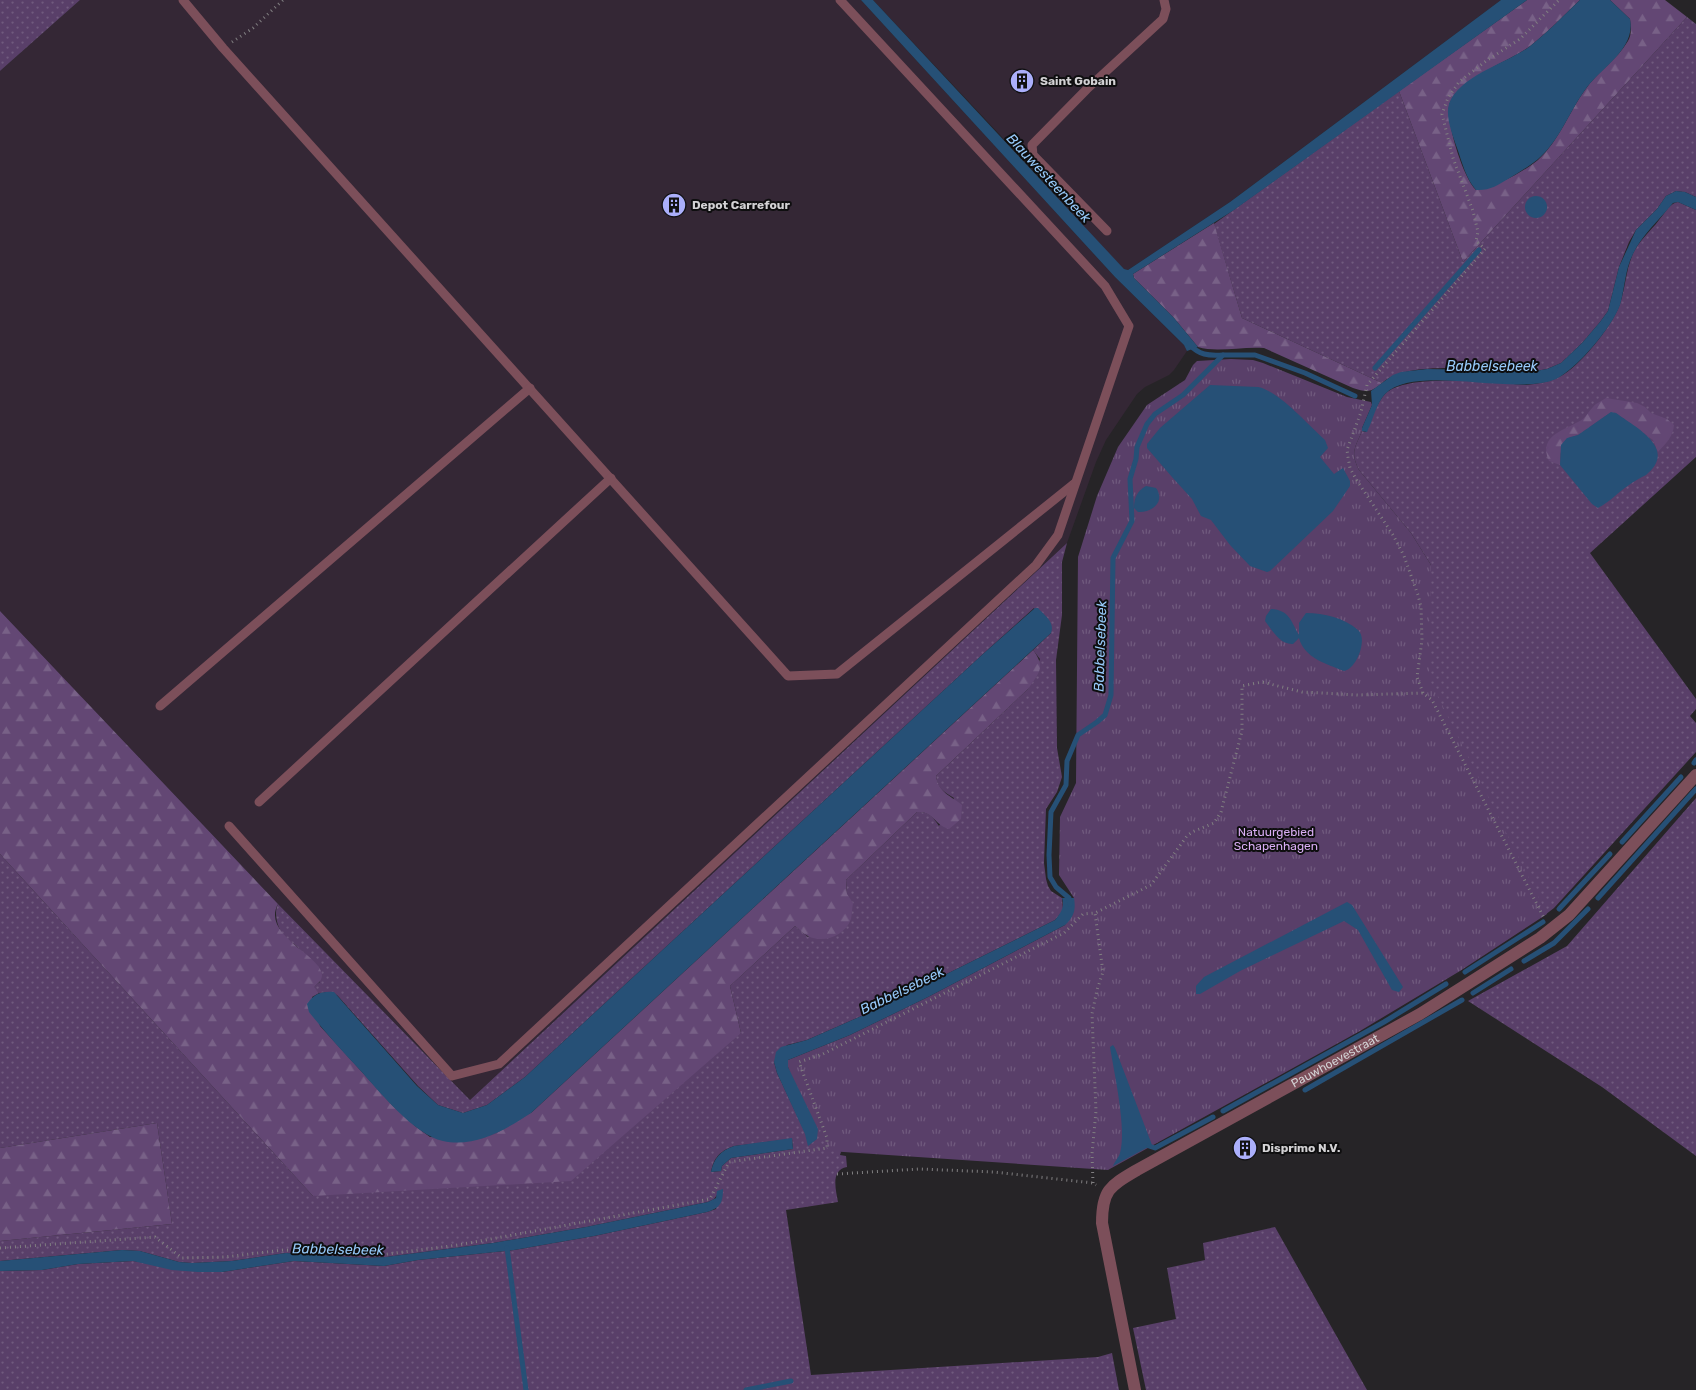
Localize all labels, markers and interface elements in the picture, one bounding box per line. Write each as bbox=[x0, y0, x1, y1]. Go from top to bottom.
building icon: Saint Gobain bbox=[1009, 68, 1035, 94]
place label: Saint Gobain bbox=[1040, 74, 1116, 88]
water label: Blauwesteenbeek bbox=[1003, 130, 1095, 227]
building icon: Depot Carrefour bbox=[661, 192, 687, 218]
place label: Depot Carrefour bbox=[692, 198, 790, 212]
water label: Babbelsebeek bbox=[1446, 358, 1539, 375]
water label: Babbelsebeek bbox=[1090, 599, 1111, 692]
park label: Natuurgebied Schapenhagen bbox=[1234, 825, 1318, 853]
water label: Babbelsebeek bbox=[857, 962, 948, 1018]
street label: Pauwhoevestraat bbox=[1289, 1031, 1382, 1091]
building icon: Disprimo N.V. bbox=[1232, 1135, 1258, 1161]
place label: Disprimo N.V. bbox=[1262, 1141, 1340, 1155]
water label: Babbelsebeek bbox=[292, 1240, 385, 1259]

